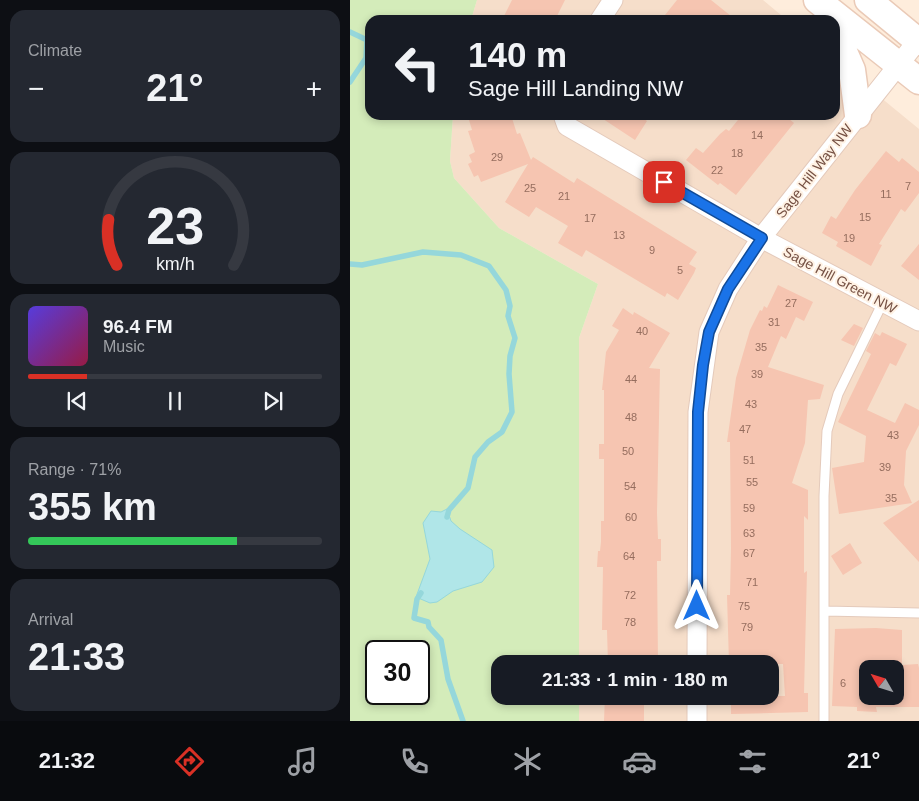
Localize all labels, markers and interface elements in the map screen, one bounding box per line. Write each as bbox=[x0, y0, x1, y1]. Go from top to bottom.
icon: left bbox=[385, 35, 450, 100]
text: 140 m bbox=[468, 35, 567, 74]
text: Climate bbox=[28, 42, 82, 59]
text: 21° bbox=[146, 67, 204, 109]
text: − bbox=[28, 73, 44, 104]
text: + bbox=[306, 73, 322, 104]
text: Sage Hill Landing NW bbox=[468, 76, 683, 101]
street label: Sage Hill Way NW bbox=[772, 120, 856, 221]
house number: 14 bbox=[751, 129, 763, 141]
house number: 18 bbox=[731, 147, 743, 159]
house number: 29 bbox=[491, 151, 503, 163]
pin bbox=[643, 161, 685, 203]
house number: 22 bbox=[711, 164, 723, 176]
icon: arrive bbox=[650, 168, 678, 196]
house number: 7 bbox=[905, 180, 911, 192]
house number: 25 bbox=[524, 182, 536, 194]
house number: 11 bbox=[880, 188, 892, 200]
house number: 21 bbox=[558, 190, 570, 202]
text: 23 bbox=[146, 197, 204, 255]
house number: 15 bbox=[859, 211, 871, 223]
house number: 17 bbox=[584, 212, 596, 224]
house number: 13 bbox=[613, 229, 625, 241]
house number: 19 bbox=[843, 232, 855, 244]
street label: Sage Hill Green NW bbox=[781, 243, 900, 317]
house number: 9 bbox=[649, 244, 655, 256]
text: km/h bbox=[156, 254, 194, 274]
house number: 5 bbox=[677, 264, 683, 276]
house number: 27 bbox=[785, 297, 797, 309]
text: 96.4 FM bbox=[103, 316, 173, 337]
house number: 31 bbox=[768, 316, 780, 328]
house number: 40 bbox=[636, 325, 648, 337]
text: Music bbox=[103, 338, 145, 355]
house number: 35 bbox=[755, 341, 767, 353]
house number: 39 bbox=[751, 368, 763, 380]
house number: 44 bbox=[625, 373, 637, 385]
icon: previous bbox=[63, 387, 91, 415]
icon: pause bbox=[161, 387, 189, 415]
icon: next bbox=[259, 387, 287, 415]
house number: 43 bbox=[745, 398, 757, 410]
house number: 48 bbox=[625, 411, 637, 423]
house number: 47 bbox=[739, 423, 751, 435]
house number: 43 bbox=[887, 429, 899, 441]
house number: 50 bbox=[622, 445, 634, 457]
house number: 51 bbox=[743, 454, 755, 466]
text: Range · 71% bbox=[28, 461, 121, 478]
house number: 39 bbox=[879, 461, 891, 473]
house number: 55 bbox=[746, 476, 758, 488]
house number: 54 bbox=[624, 480, 636, 492]
text: 355 km bbox=[28, 486, 157, 528]
house number: 35 bbox=[885, 492, 897, 504]
house number: 59 bbox=[743, 502, 755, 514]
house number: 60 bbox=[625, 511, 637, 523]
house number: 63 bbox=[743, 527, 755, 539]
house number: 67 bbox=[743, 547, 755, 559]
house number: 64 bbox=[623, 550, 635, 562]
house number: 71 bbox=[746, 576, 758, 588]
position arrow bbox=[670, 579, 722, 631]
house number: 72 bbox=[624, 589, 636, 601]
house number: 75 bbox=[738, 600, 750, 612]
text: Arrival bbox=[28, 611, 73, 628]
house number: 78 bbox=[624, 616, 636, 628]
house number: 79 bbox=[741, 621, 753, 633]
text: 21:33 bbox=[28, 636, 125, 678]
speed limit sign: 30 bbox=[365, 640, 430, 705]
north arrow bbox=[859, 660, 904, 705]
map controls bbox=[859, 660, 904, 705]
text: 21:33 · 1 min · 180 m bbox=[542, 669, 728, 690]
house number: 6 bbox=[840, 677, 846, 689]
icon: directions bbox=[172, 744, 207, 779]
icon: music bbox=[285, 744, 320, 779]
icon: phone bbox=[397, 744, 432, 779]
icon: climate bbox=[510, 744, 545, 779]
icon: car bbox=[622, 744, 657, 779]
icon: filters bbox=[735, 744, 770, 779]
text: 21:32 bbox=[39, 748, 95, 773]
text: 21° bbox=[847, 748, 880, 773]

